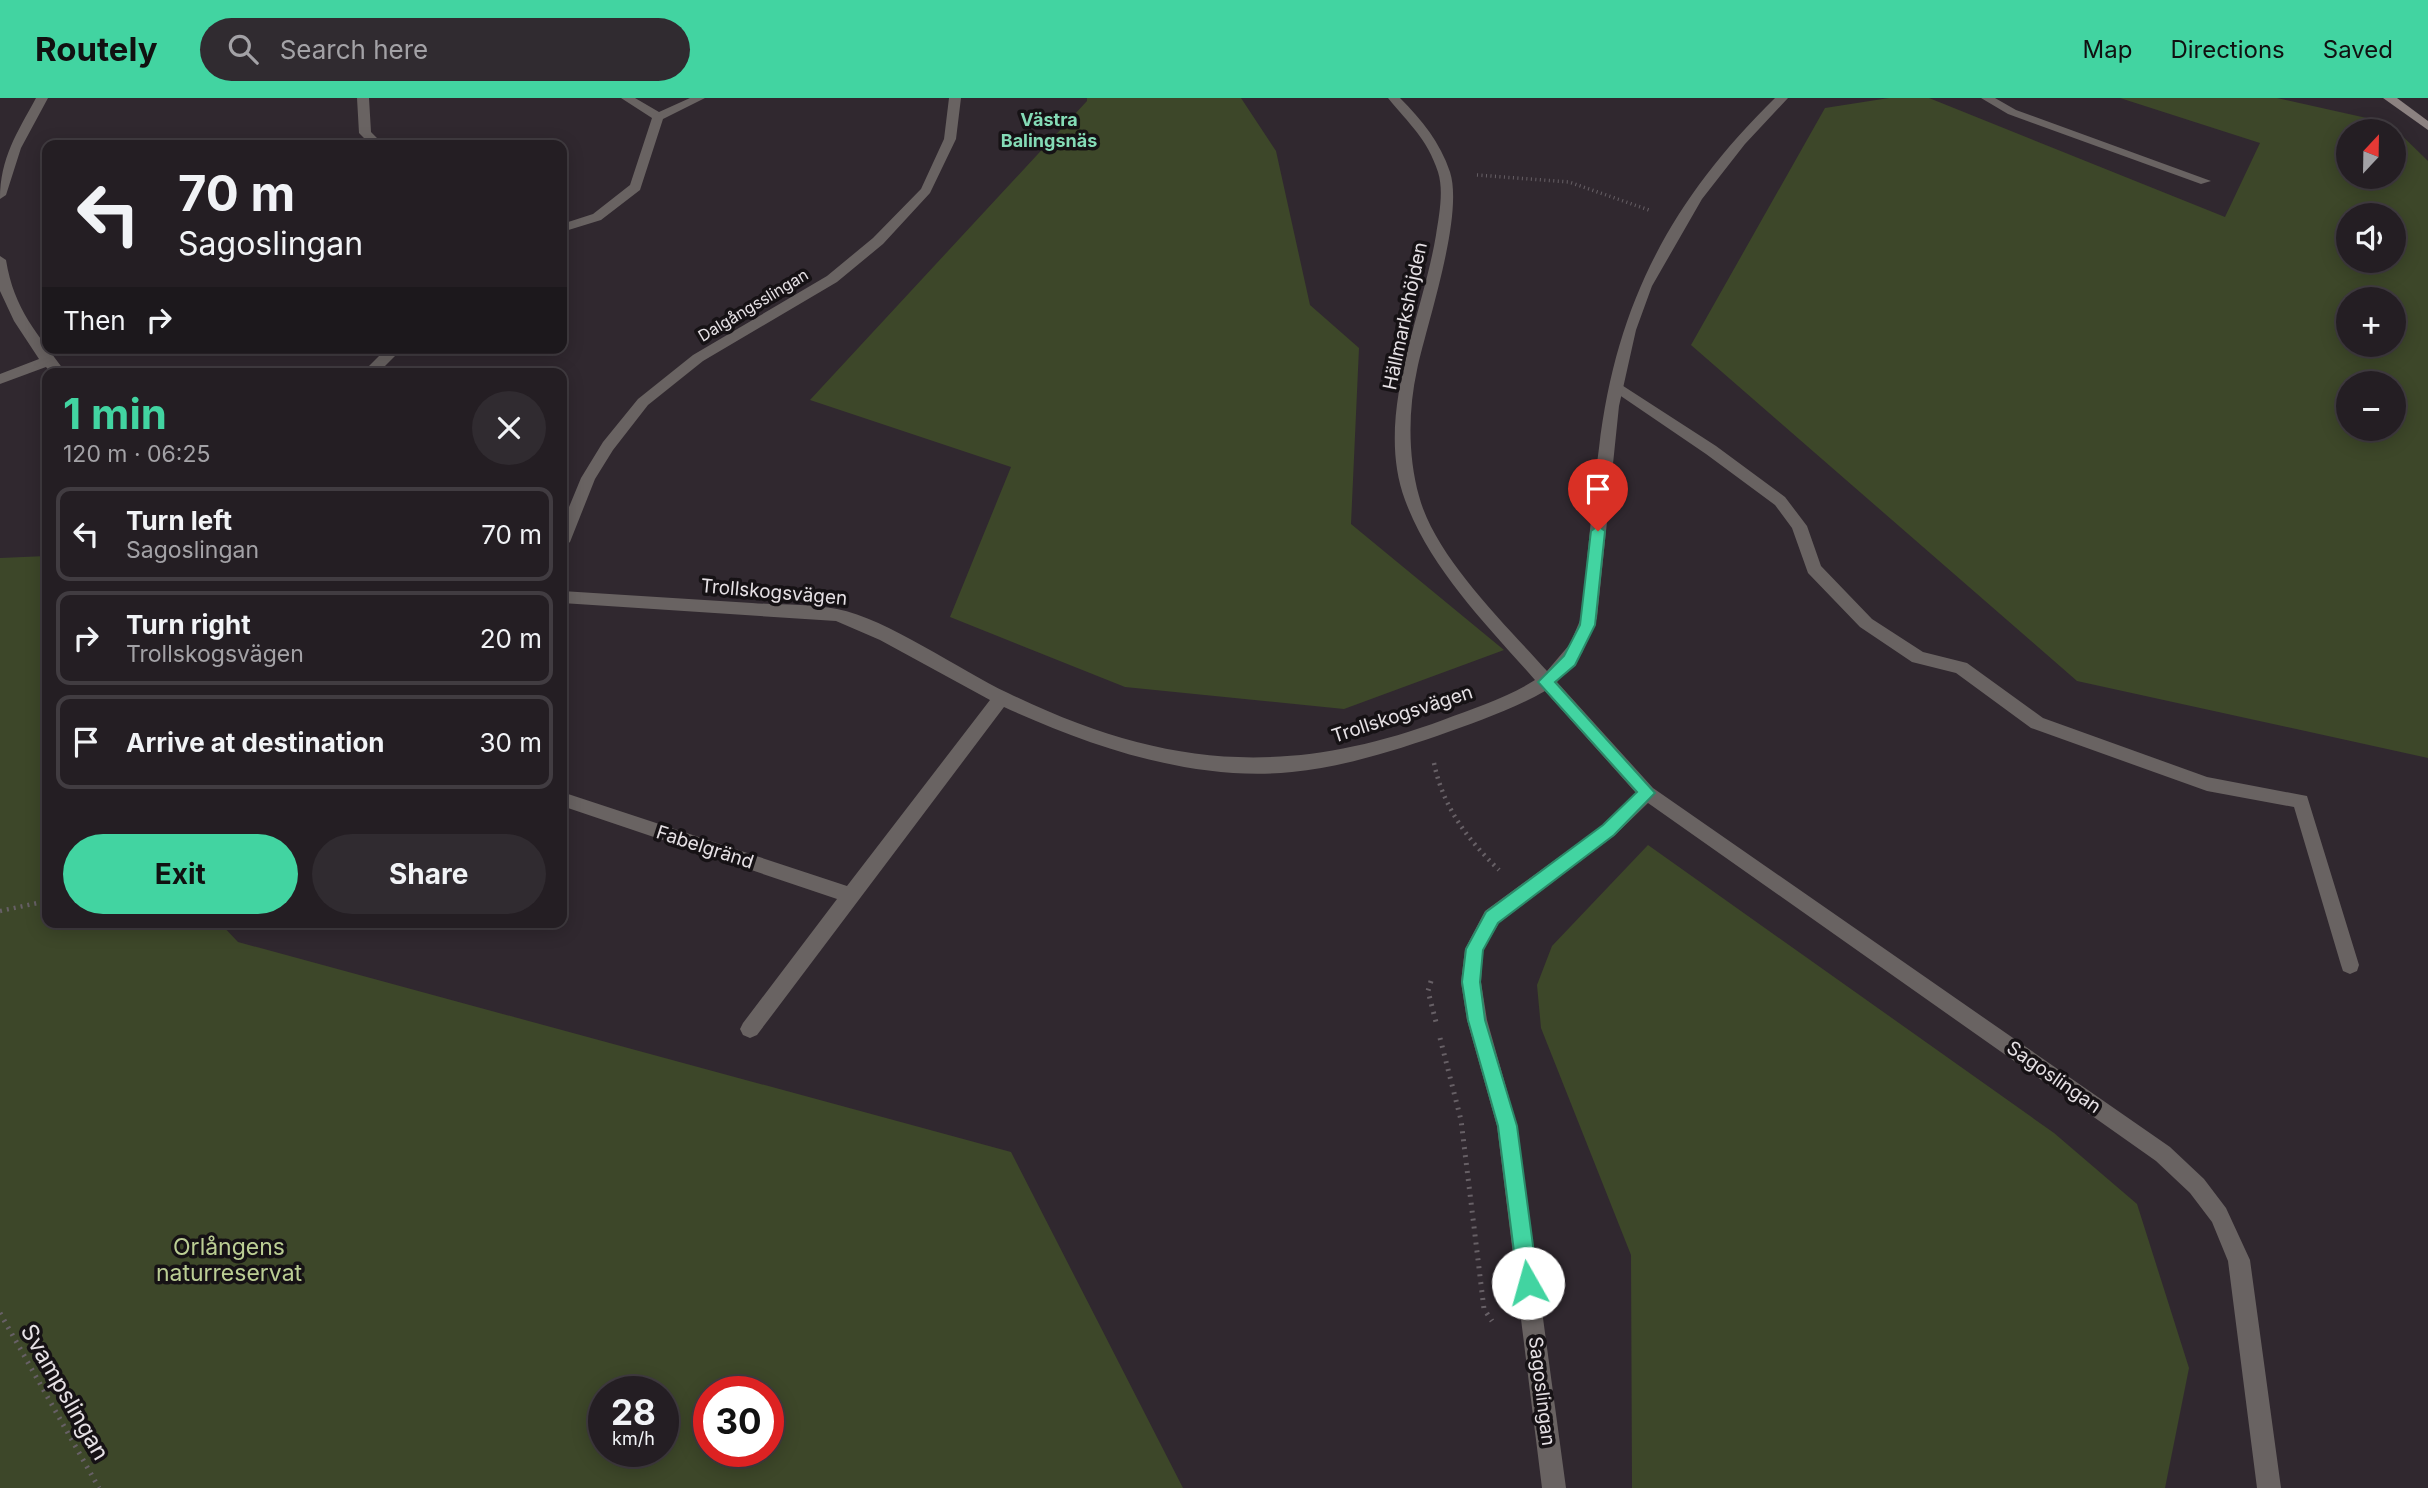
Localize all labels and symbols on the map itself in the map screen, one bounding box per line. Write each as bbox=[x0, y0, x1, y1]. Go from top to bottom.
district label: Västra Balingsnäs bbox=[1001, 109, 1097, 151]
north arrow bbox=[2336, 119, 2406, 189]
street label: Hällmarkshöjden bbox=[1378, 240, 1432, 392]
street label: Dalgångsslingan bbox=[694, 264, 812, 346]
pin bbox=[1568, 459, 1628, 531]
street label: Trollskogsvägen bbox=[700, 574, 848, 610]
street label: Trollskogsvägen bbox=[1329, 680, 1475, 748]
street label: Fabelgränd bbox=[653, 820, 757, 874]
street label: Sagoslingan bbox=[2002, 1036, 2106, 1118]
park label: Orlångens naturreservat bbox=[156, 1233, 303, 1287]
position arrow bbox=[1491, 1246, 1565, 1320]
street label: Svampslingan bbox=[15, 1319, 115, 1465]
street label: Sagoslingan bbox=[1524, 1335, 1560, 1447]
speed limit sign: 30 bbox=[693, 1376, 784, 1467]

